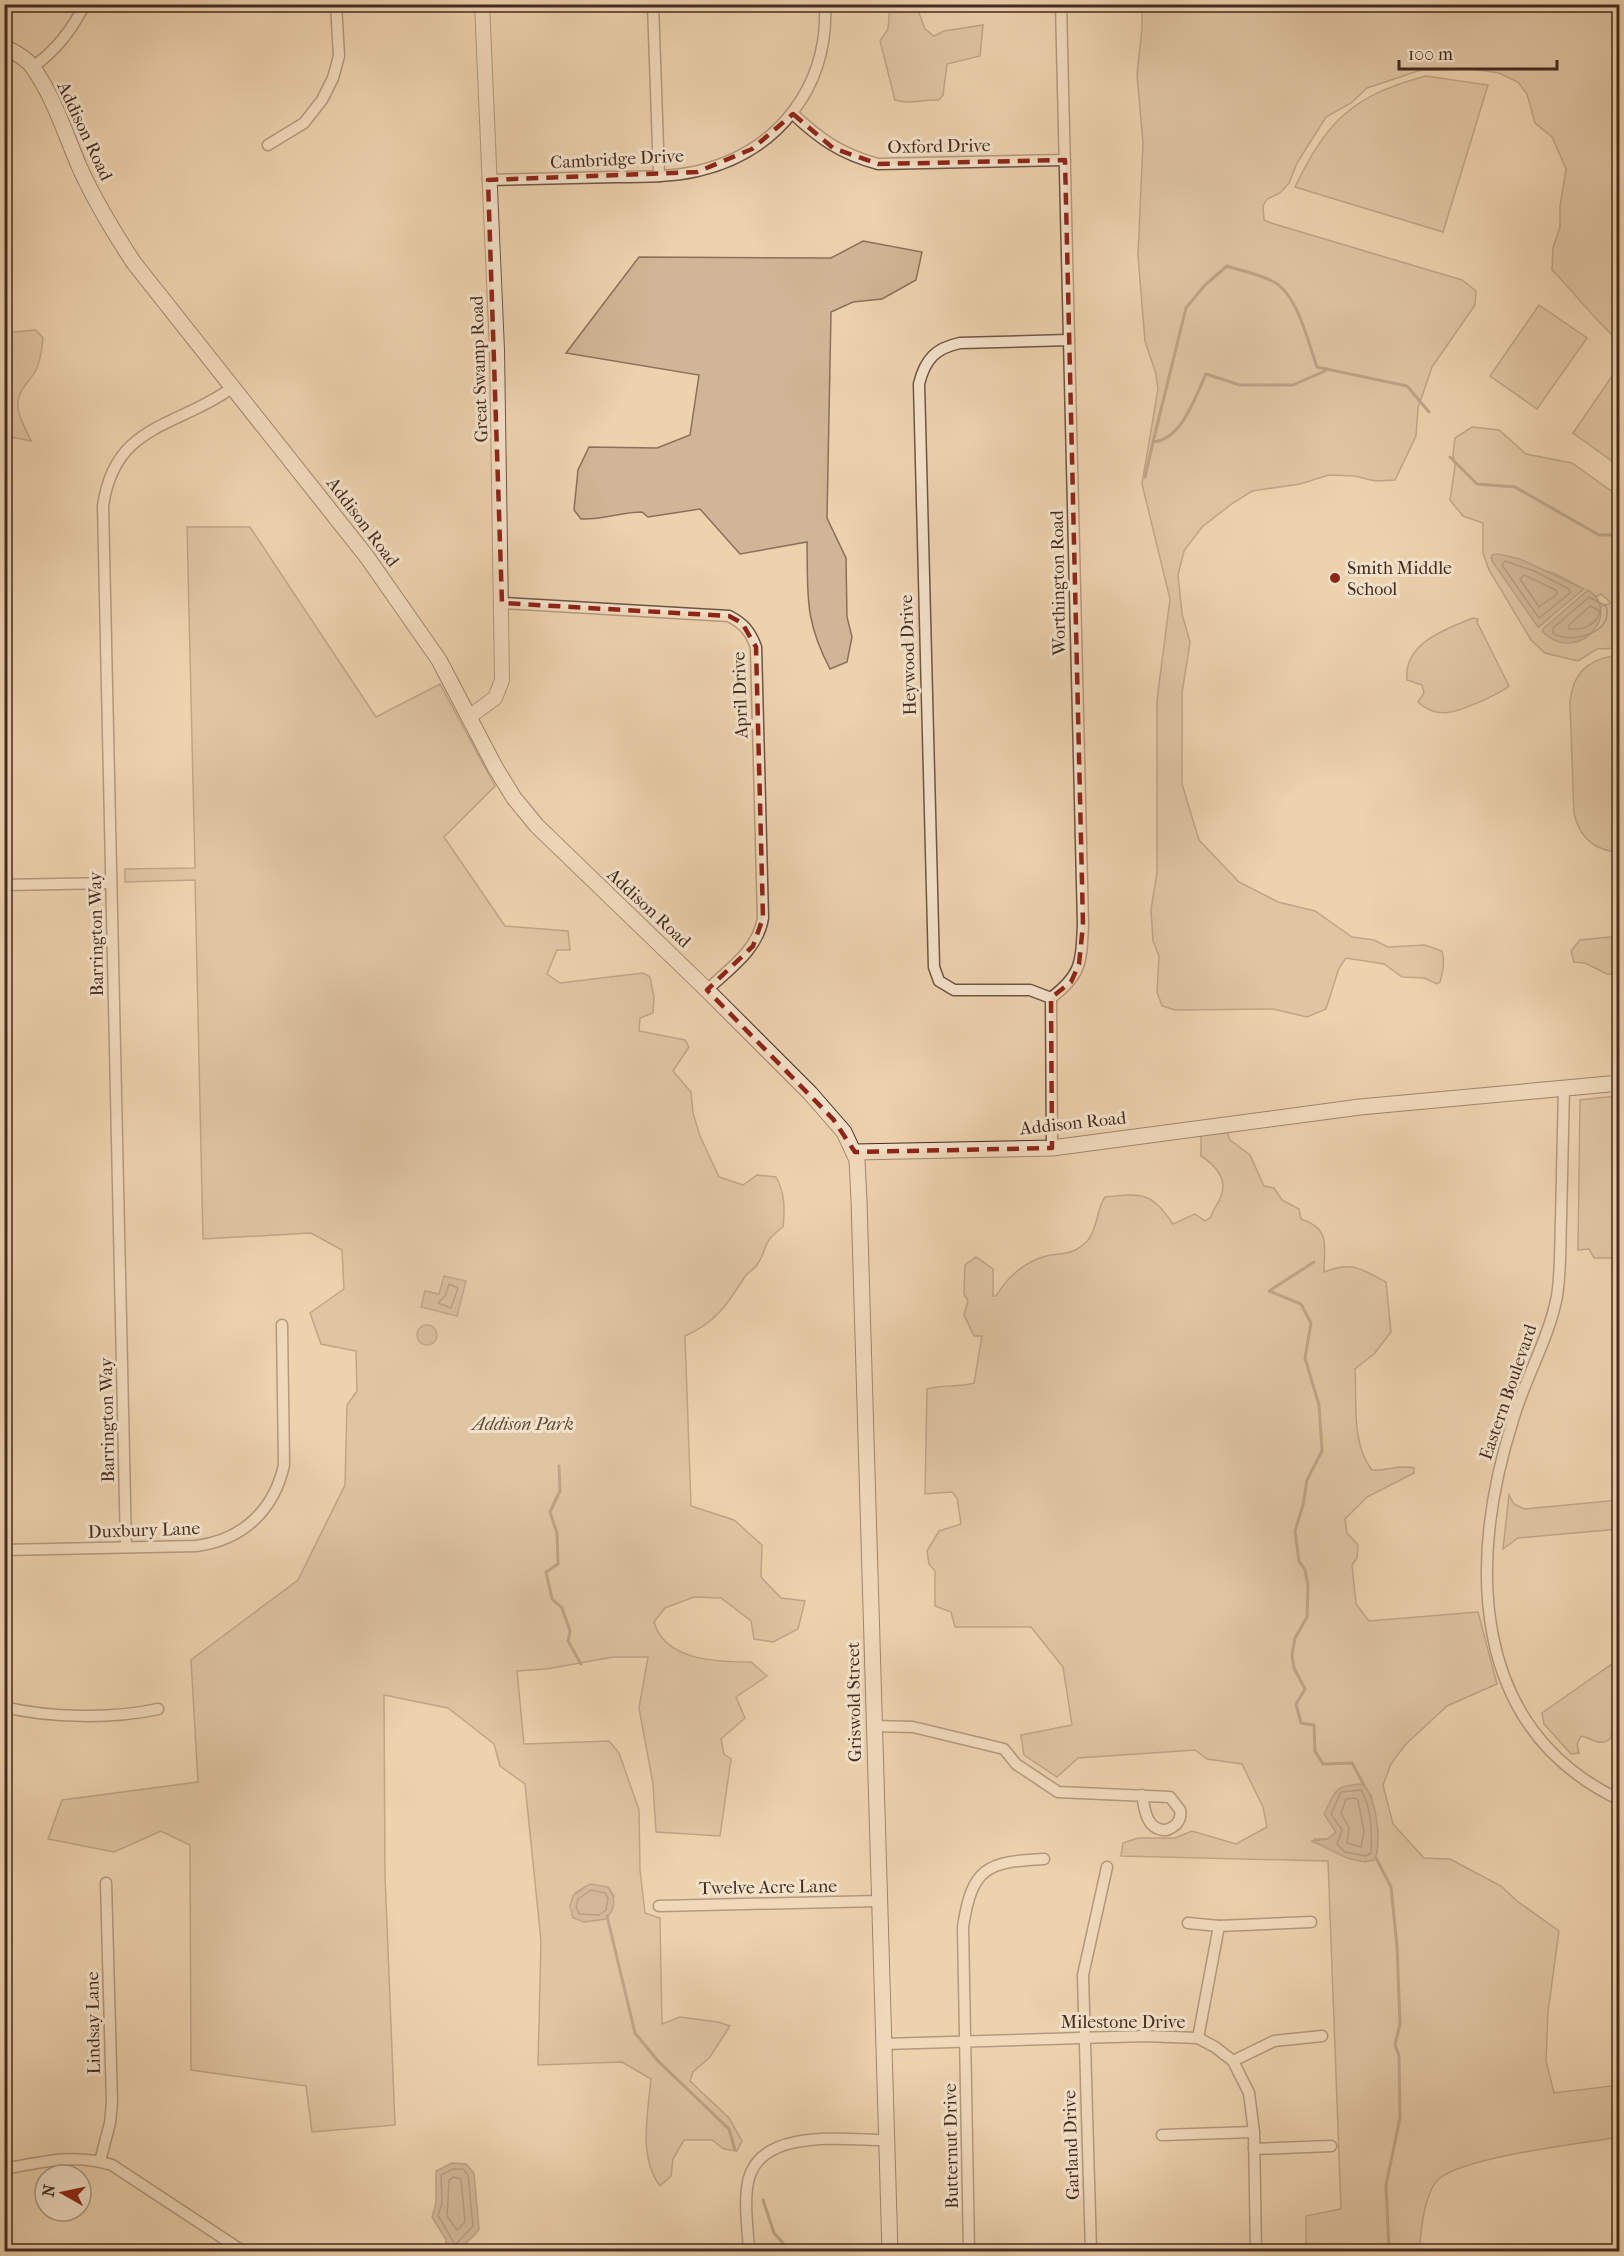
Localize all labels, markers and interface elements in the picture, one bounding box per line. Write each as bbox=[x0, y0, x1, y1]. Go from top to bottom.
scale bar bbox=[1399, 33, 1556, 71]
text: 100 m bbox=[1408, 44, 1453, 65]
street label: Addison Road bbox=[52, 78, 117, 184]
street label: Oxford Drive bbox=[887, 135, 991, 158]
street label: Cambridge Drive bbox=[550, 146, 684, 173]
street label: Great Swamp Road bbox=[466, 295, 493, 443]
street label: Addison Road bbox=[322, 473, 403, 571]
street label: Worthington Road bbox=[1047, 510, 1070, 657]
place label: Smith Middle School bbox=[1347, 558, 1452, 600]
marker: Smith Middle School bbox=[1328, 571, 1342, 585]
street label: Heywood Drive bbox=[896, 594, 921, 716]
street label: April Drive bbox=[728, 651, 753, 740]
street label: Addison Road bbox=[602, 864, 695, 953]
street label: Barrington Way bbox=[85, 870, 108, 997]
street label: Addison Road bbox=[1018, 1107, 1127, 1140]
street label: Eastern Boulevard bbox=[1475, 1321, 1542, 1463]
street label: Barrington Way bbox=[96, 1356, 119, 1483]
park label: Addison Park bbox=[470, 1414, 574, 1435]
street label: Duxbury Lane bbox=[87, 1518, 201, 1543]
street label: Griswold Street bbox=[843, 1641, 866, 1762]
street label: Twelve Acre Lane bbox=[699, 1876, 837, 1899]
street label: Lindsay Lane bbox=[82, 1971, 105, 2075]
street label: Milestone Drive bbox=[1061, 2012, 1185, 2033]
street label: Butternut Drive bbox=[940, 2083, 963, 2209]
street label: Garland Drive bbox=[1059, 2090, 1084, 2200]
north arrow bbox=[33, 2163, 93, 2223]
text: N bbox=[38, 2182, 59, 2198]

